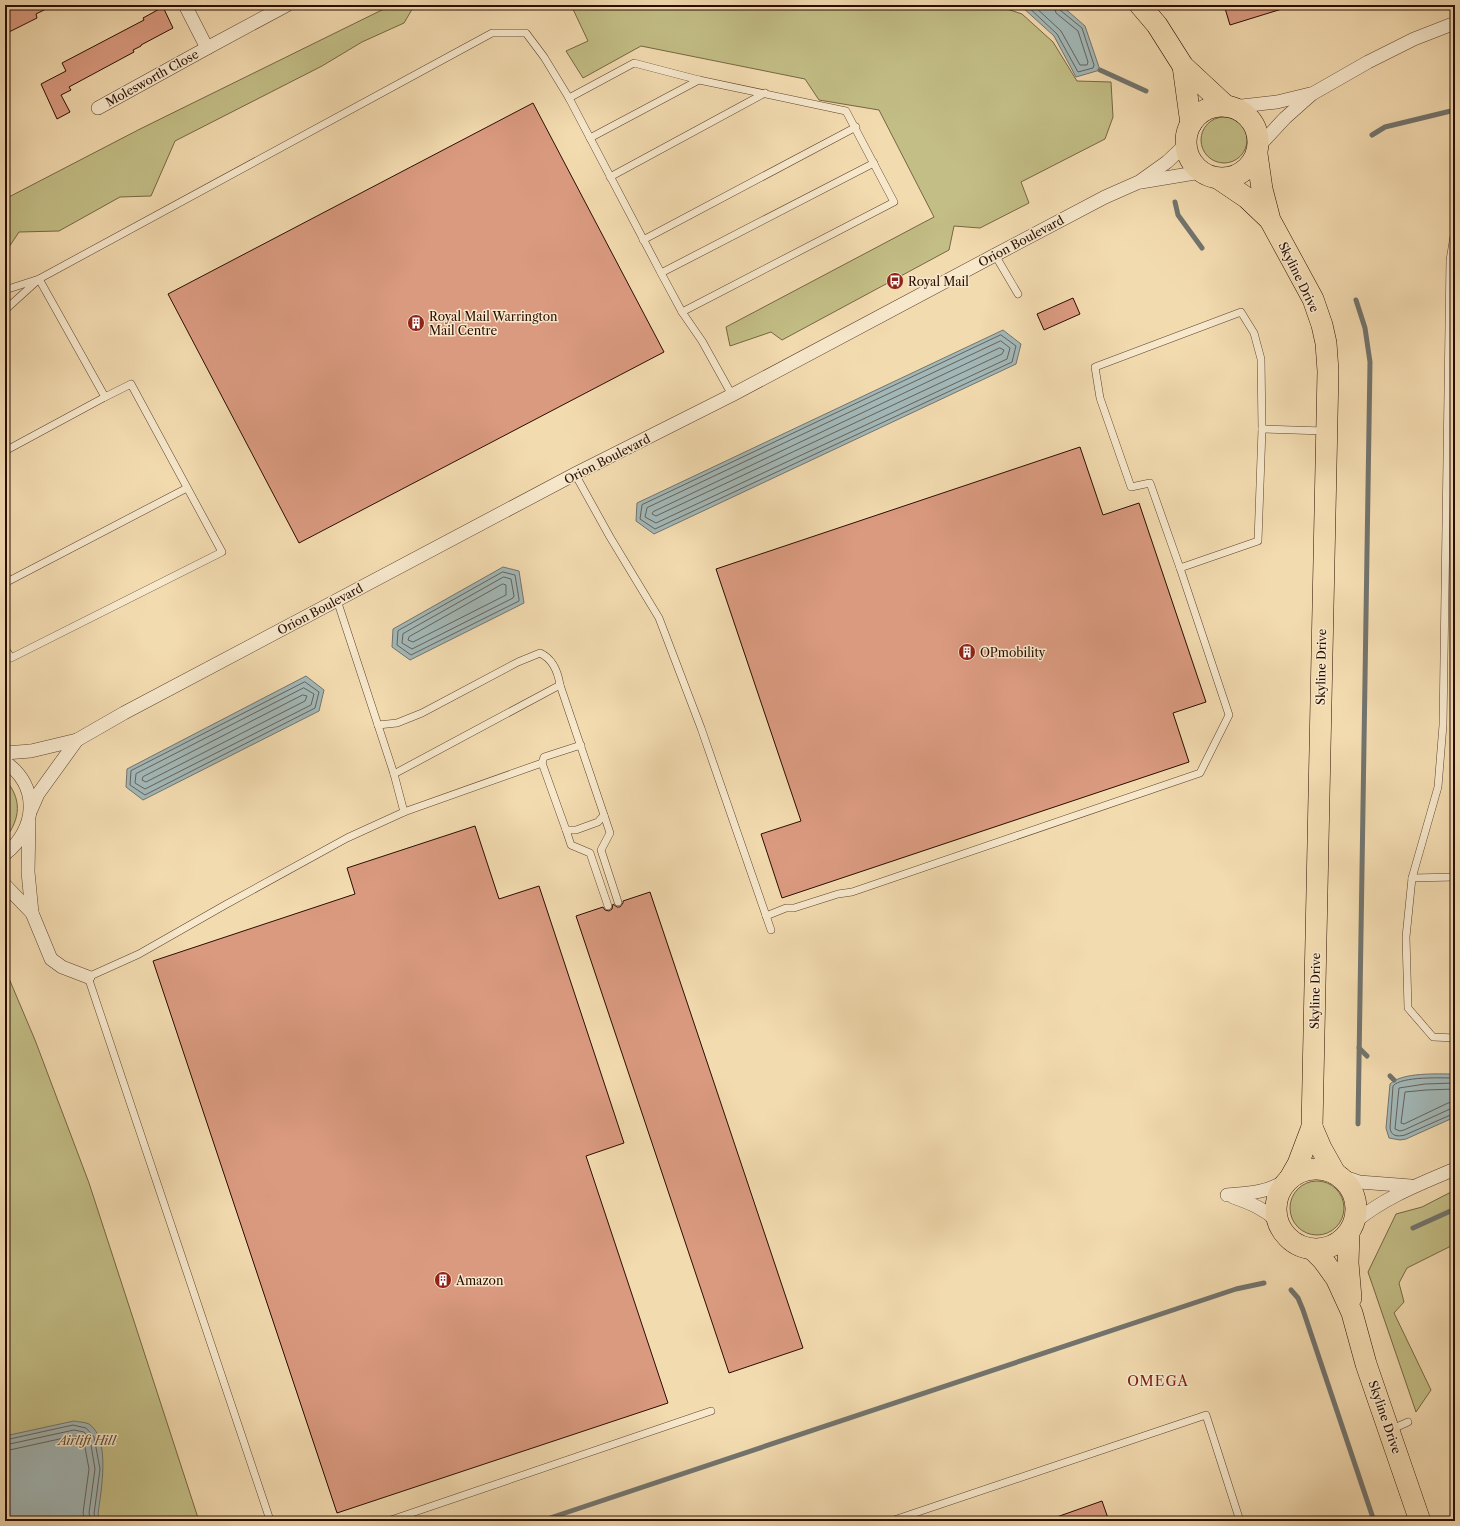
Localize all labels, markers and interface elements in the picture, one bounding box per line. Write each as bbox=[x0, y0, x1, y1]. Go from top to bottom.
street label: Molesworth Close bbox=[103, 46, 201, 110]
street label: Orion Boulevard bbox=[976, 212, 1067, 270]
street label: Skyline Drive bbox=[1276, 239, 1323, 315]
bus stop icon: Royal Mail bbox=[885, 271, 905, 291]
place label: Royal Mail bbox=[908, 274, 969, 289]
place label: Royal Mail Warrington Mail Centre bbox=[429, 309, 558, 338]
building icon: Royal Mail Warrington Mail Centre bbox=[406, 313, 426, 333]
street label: Orion Boulevard bbox=[561, 431, 653, 487]
street label: Orion Boulevard bbox=[275, 580, 366, 638]
street label: Skyline Drive bbox=[1313, 628, 1329, 705]
building icon: OPmobility bbox=[957, 642, 977, 662]
place label: OPmobility bbox=[980, 645, 1046, 660]
street label: Skyline Drive bbox=[1307, 952, 1323, 1029]
building icon: Amazon bbox=[433, 1270, 453, 1290]
place label: Amazon bbox=[455, 1273, 504, 1288]
district label: OMEGA bbox=[1127, 1372, 1189, 1390]
street label: Skyline Drive bbox=[1365, 1378, 1405, 1456]
park label: Airlift Hill bbox=[56, 1433, 117, 1448]

